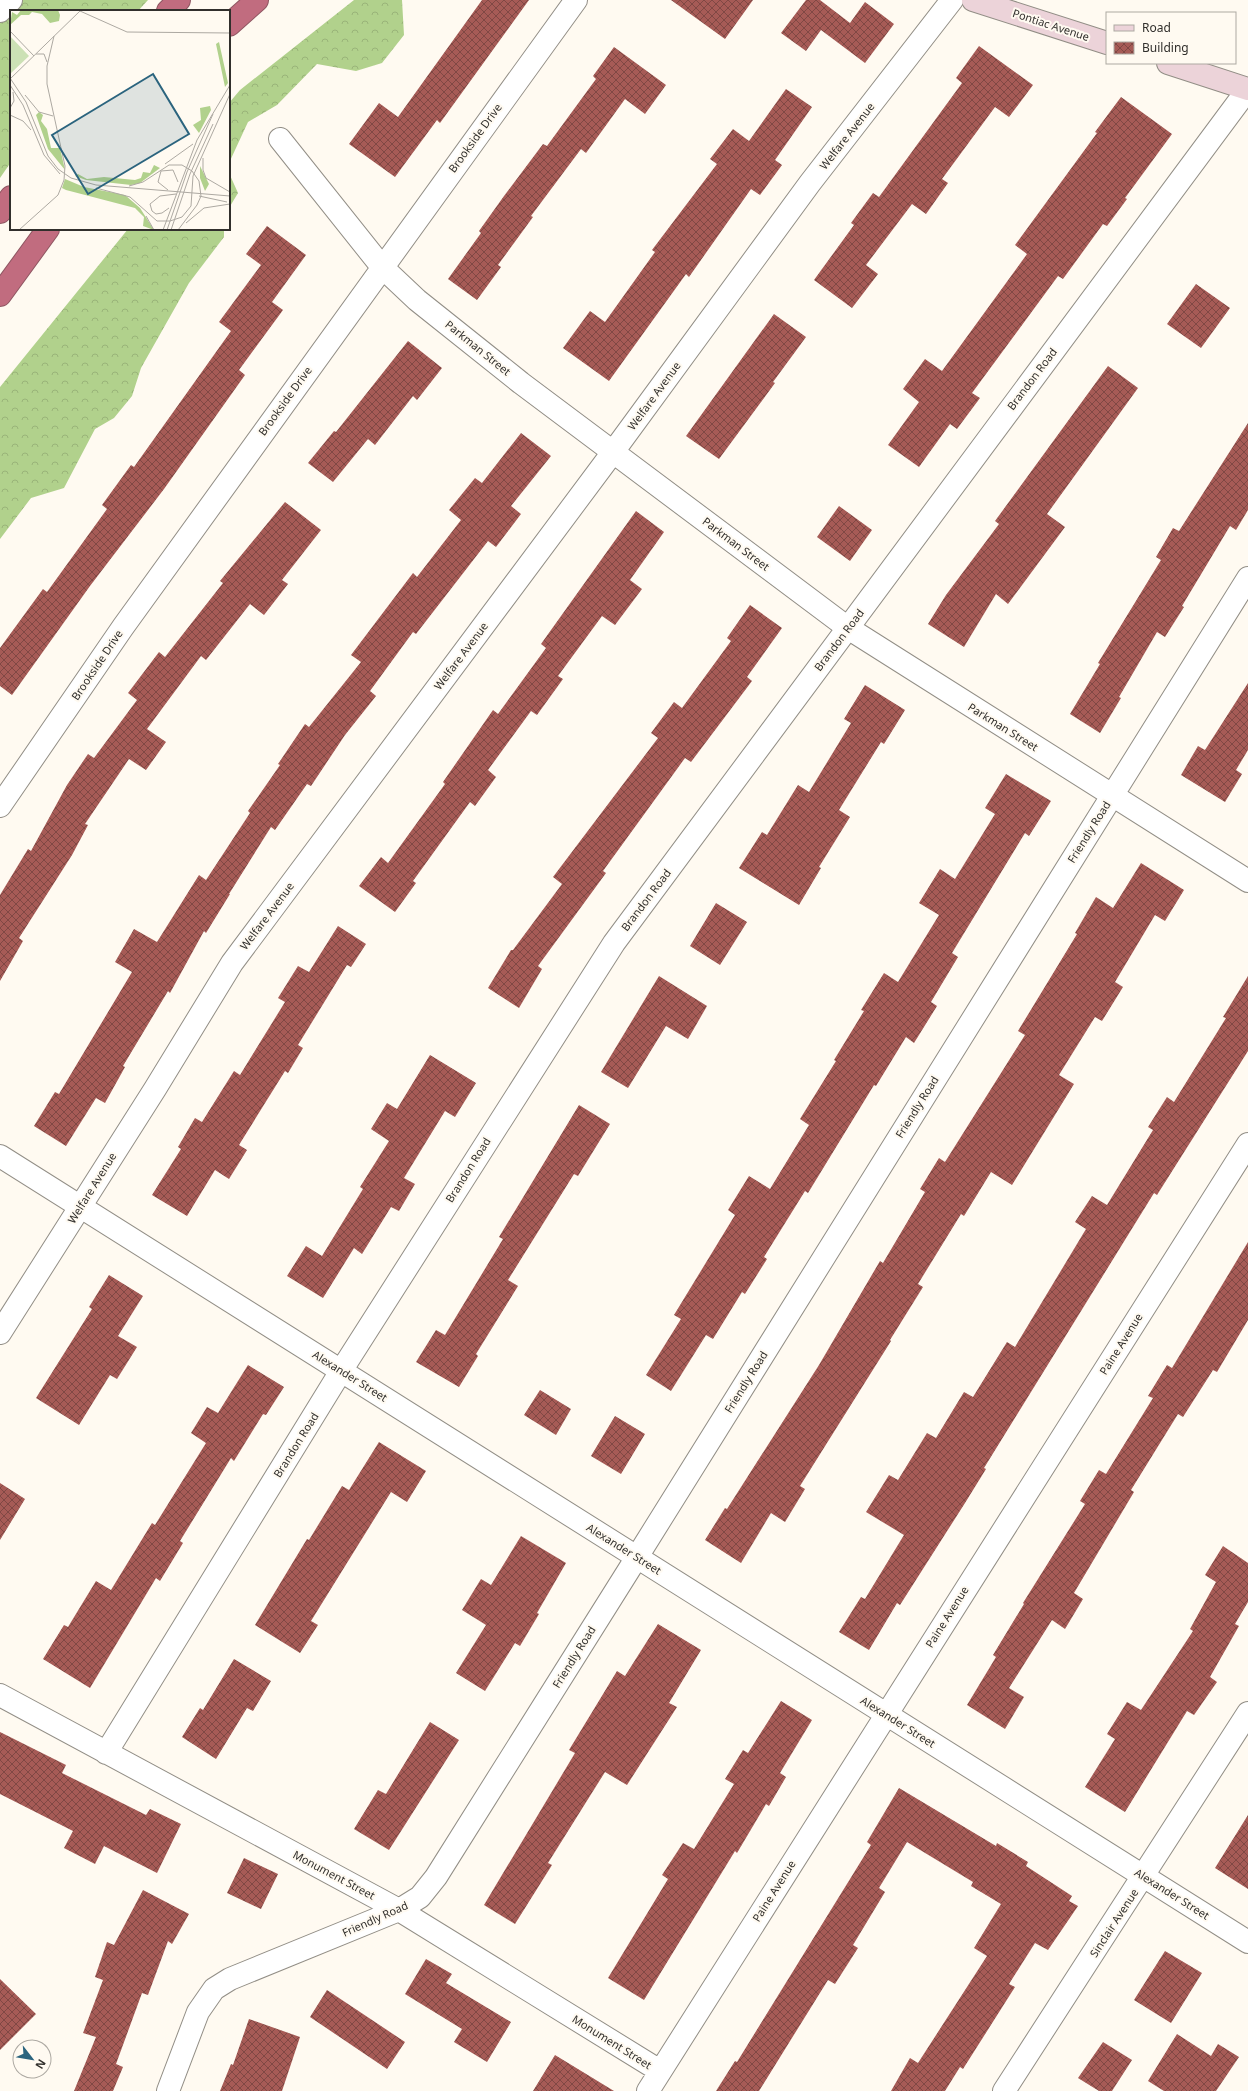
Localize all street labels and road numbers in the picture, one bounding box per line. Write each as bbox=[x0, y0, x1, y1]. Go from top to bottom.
street label: Pontiac Avenue bbox=[1011, 5, 1091, 44]
street label: Welfare Avenue bbox=[816, 99, 877, 172]
street label: Brookside Drive bbox=[444, 100, 505, 175]
street label: Parkman Street bbox=[442, 317, 514, 379]
street label: Brandon Road bbox=[1003, 345, 1060, 413]
street label: Welfare Avenue bbox=[624, 359, 683, 433]
street label: Brookside Drive bbox=[254, 363, 315, 438]
street label: Parkman Street bbox=[700, 514, 773, 574]
street label: Brandon Road bbox=[810, 606, 867, 674]
street label: Welfare Avenue bbox=[430, 619, 491, 693]
street label: Brookside Drive bbox=[67, 627, 126, 703]
street label: Parkman Street bbox=[965, 699, 1041, 754]
street label: Friendly Road bbox=[1064, 798, 1114, 866]
street label: Brandon Road bbox=[617, 866, 674, 934]
street label: Welfare Avenue bbox=[236, 879, 297, 953]
street label: Friendly Road bbox=[892, 1073, 942, 1141]
street label: Brandon Road bbox=[442, 1134, 494, 1205]
street label: Welfare Avenue bbox=[64, 1149, 119, 1226]
street label: Paine Avenue bbox=[1096, 1310, 1146, 1377]
street label: Alexander Street bbox=[310, 1346, 391, 1405]
street label: Friendly Road bbox=[721, 1348, 771, 1416]
street label: Brandon Road bbox=[270, 1409, 322, 1480]
street label: Alexander Street bbox=[584, 1519, 665, 1578]
street label: Paine Avenue bbox=[922, 1583, 972, 1650]
street label: Friendly Road bbox=[549, 1623, 599, 1691]
street label: Alexander Street bbox=[858, 1692, 939, 1751]
street label: Monument Street bbox=[291, 1847, 378, 1903]
street label: Paine Avenue bbox=[749, 1857, 799, 1924]
street label: Alexander Street bbox=[1132, 1864, 1213, 1923]
street label: Sinclair Avenue bbox=[1086, 1886, 1141, 1960]
street label: Friendly Road bbox=[339, 1897, 410, 1940]
street label: Monument Street bbox=[570, 2011, 655, 2072]

